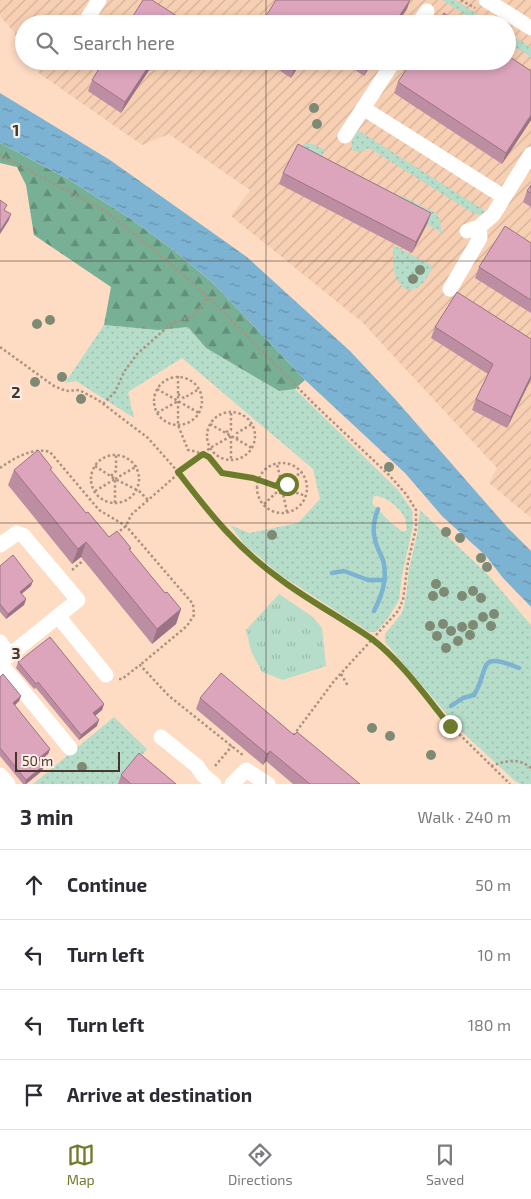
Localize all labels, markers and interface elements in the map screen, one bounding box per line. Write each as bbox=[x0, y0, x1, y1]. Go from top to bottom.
search box bbox=[15, 15, 516, 70]
icon: search bbox=[33, 29, 61, 57]
text: Search here bbox=[73, 31, 175, 54]
text: 1 bbox=[13, 120, 19, 139]
text: 2 bbox=[11, 382, 21, 401]
route start bbox=[276, 473, 299, 496]
text: 3 bbox=[11, 643, 21, 662]
route end bbox=[439, 715, 462, 738]
scale bar bbox=[15, 749, 120, 772]
text: 50 m bbox=[22, 752, 53, 769]
text: 3 min bbox=[20, 804, 73, 829]
text: Walk · 240 m bbox=[418, 807, 511, 826]
icon: ahead bbox=[20, 871, 48, 899]
text: Continue bbox=[67, 873, 147, 896]
text: 50 m bbox=[475, 875, 511, 894]
icon: left bbox=[20, 941, 48, 969]
text: Turn left bbox=[67, 943, 144, 966]
text: 10 m bbox=[477, 945, 511, 964]
icon: left bbox=[20, 1011, 48, 1039]
text: Turn left bbox=[67, 1013, 144, 1036]
text: 180 m bbox=[468, 1015, 511, 1034]
icon: arrive bbox=[20, 1081, 48, 1109]
text: Arrive at destination bbox=[67, 1083, 252, 1106]
tab: Map bbox=[67, 1141, 95, 1188]
tab: Directions bbox=[228, 1141, 293, 1188]
tab: Saved bbox=[426, 1141, 464, 1188]

